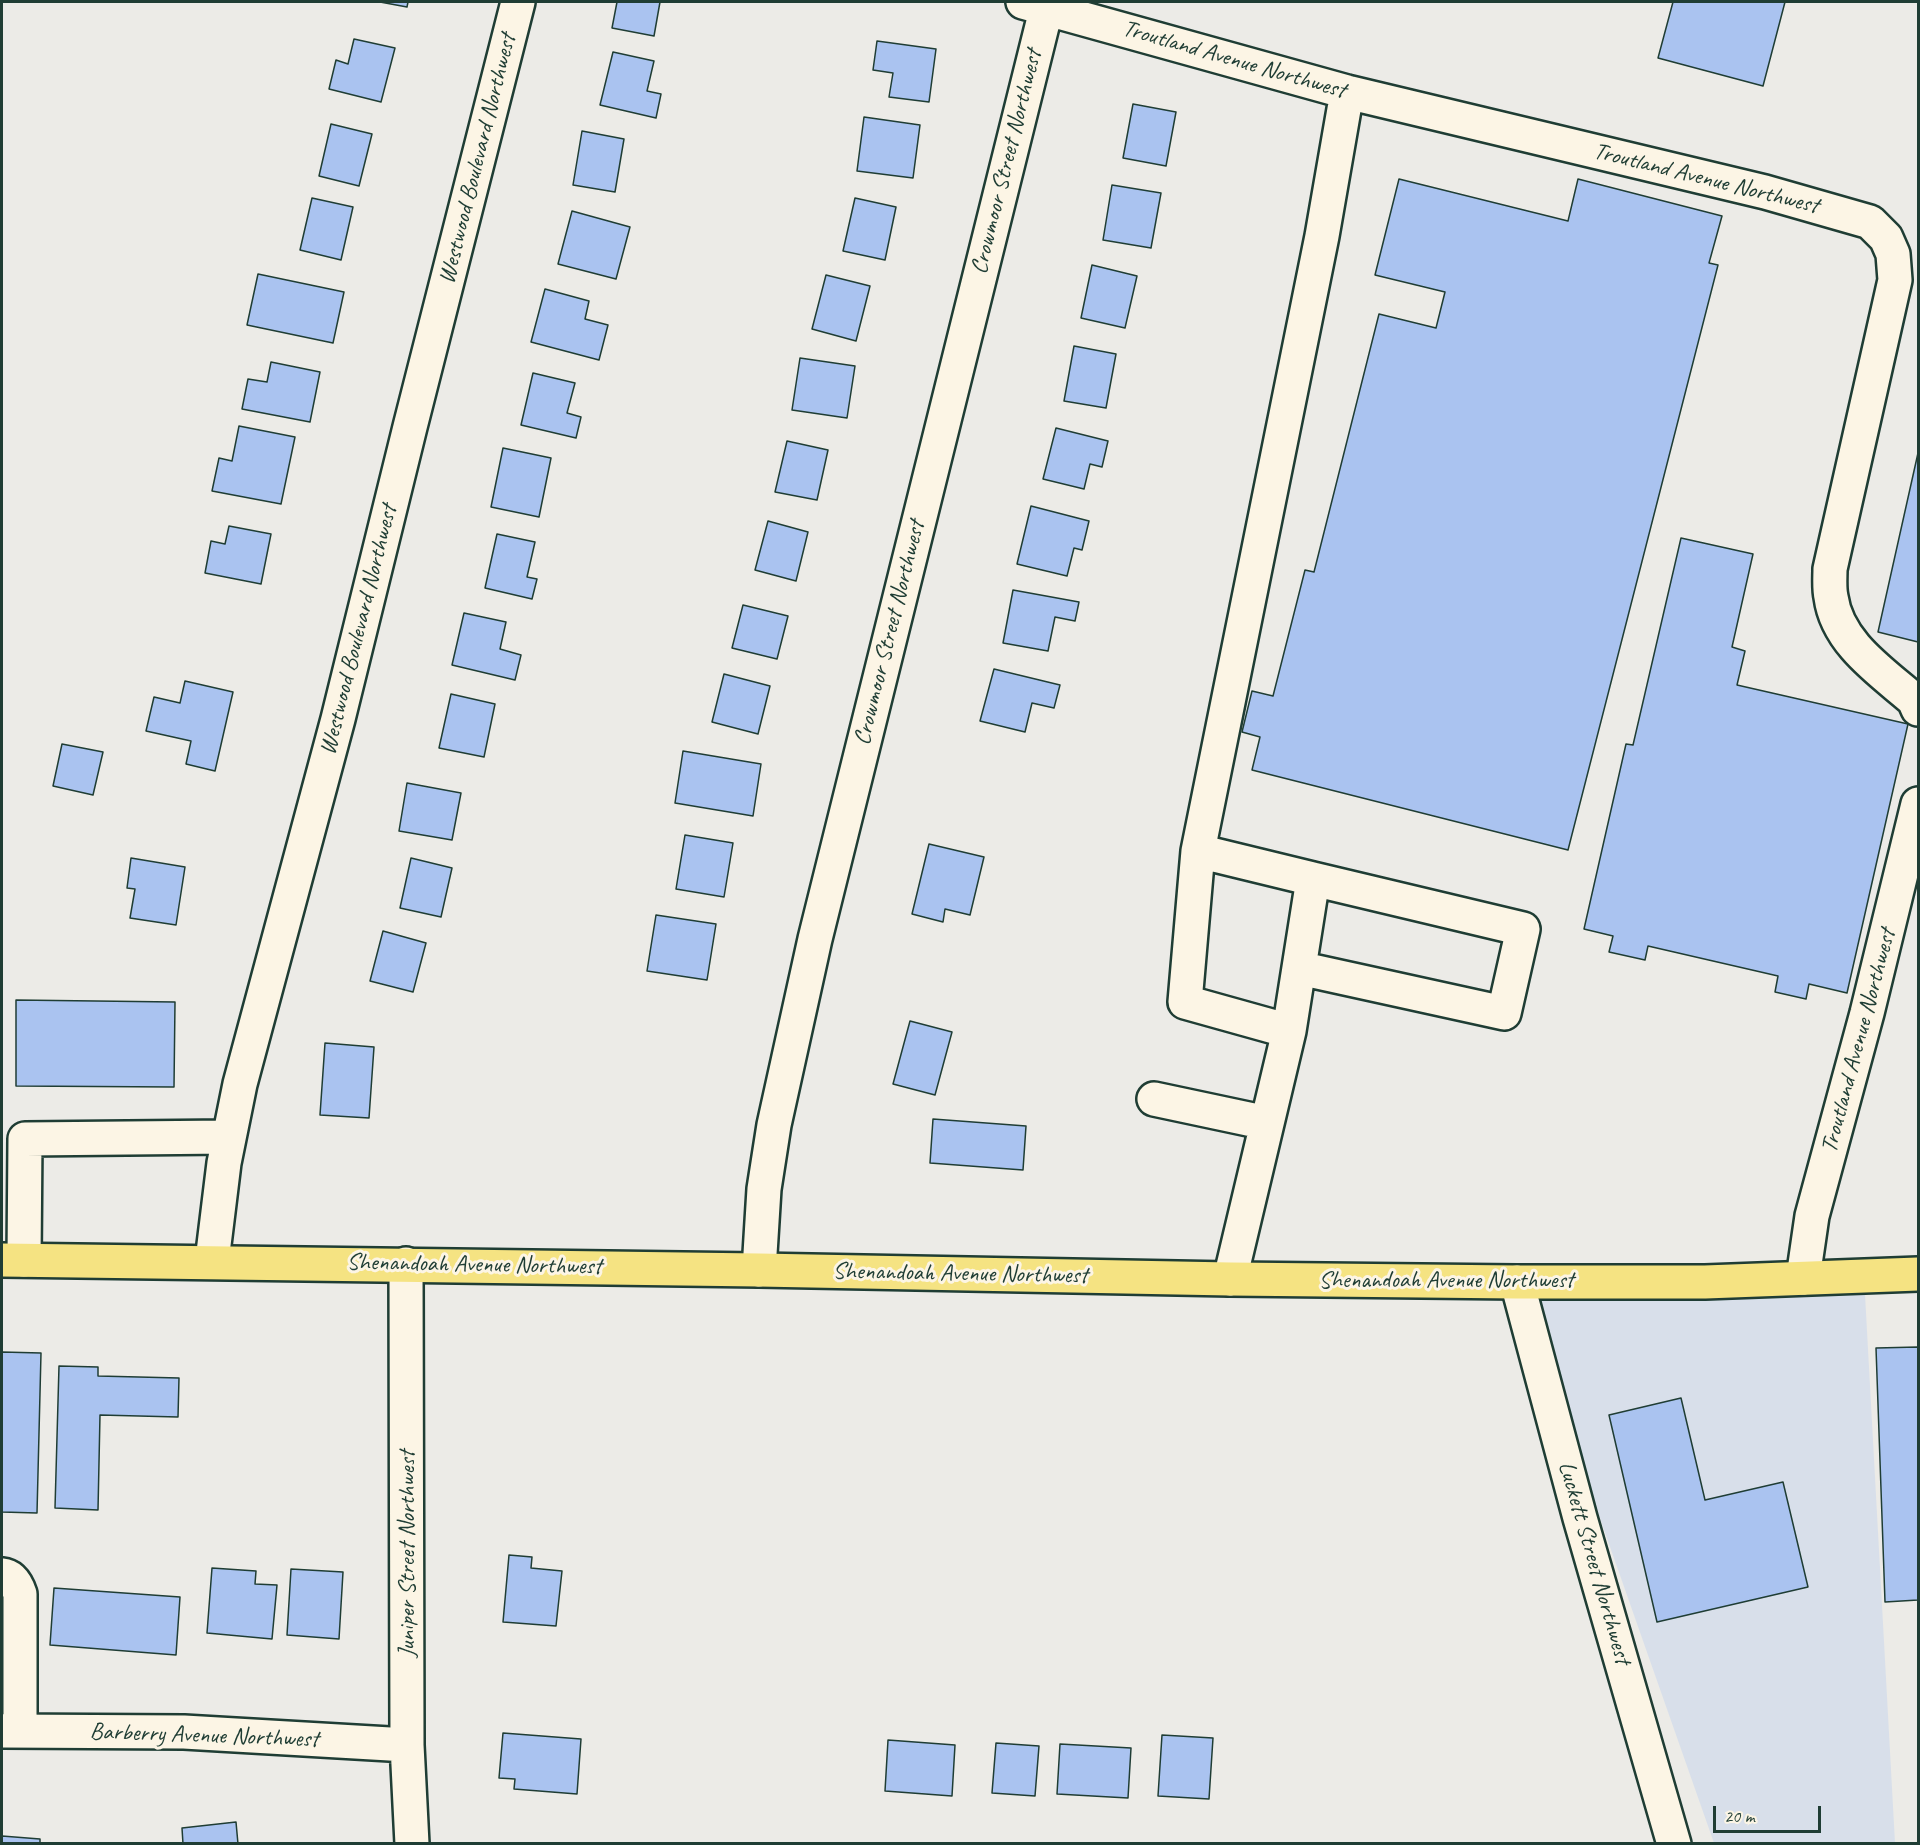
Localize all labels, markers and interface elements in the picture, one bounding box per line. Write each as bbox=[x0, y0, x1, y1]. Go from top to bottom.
street label: Troutland Avenue Northwest bbox=[1119, 14, 1349, 106]
street label: Westwood Boulevard Northwest bbox=[433, 31, 523, 287]
street label: Crowmoor Street Northwest bbox=[965, 47, 1049, 277]
street label: Troutland Avenue Northwest bbox=[1591, 137, 1821, 221]
street label: Westwood Boulevard Northwest bbox=[314, 502, 404, 758]
street label: Crowmoor Street Northwest bbox=[848, 518, 932, 748]
street label: Troutland Avenue Northwest bbox=[1815, 926, 1903, 1156]
street label: Shenandoah Avenue Northwest bbox=[346, 1248, 602, 1282]
street label: Shenandoah Avenue Northwest bbox=[832, 1257, 1088, 1291]
street label: Shenandoah Avenue Northwest bbox=[1318, 1267, 1574, 1295]
street label: Juniper Street Northwest bbox=[394, 1450, 422, 1658]
street label: Luckett Street Northwest bbox=[1551, 1458, 1637, 1668]
street label: Barberry Avenue Northwest bbox=[89, 1718, 319, 1754]
scale bar bbox=[1716, 1794, 1824, 1832]
text: 20 m bbox=[1724, 1805, 1755, 1827]

